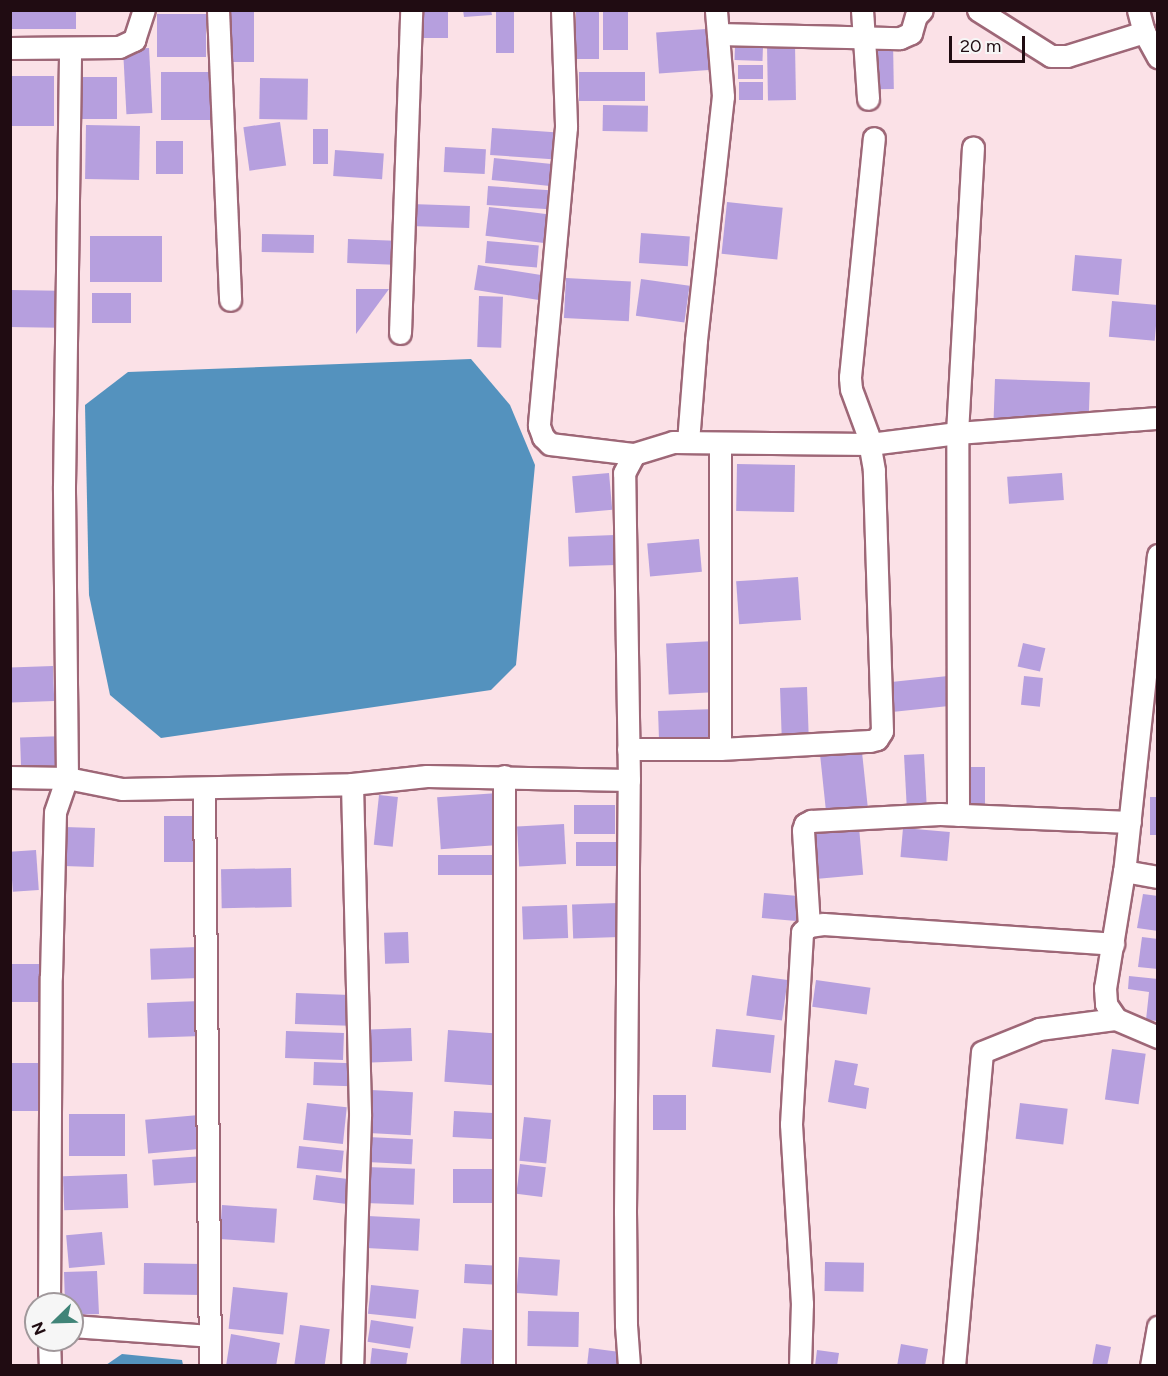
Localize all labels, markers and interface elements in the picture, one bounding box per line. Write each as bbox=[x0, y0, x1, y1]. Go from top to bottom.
scale bar bbox=[952, 24, 1028, 62]
text: 20 m bbox=[960, 35, 1001, 57]
north arrow bbox=[24, 1292, 84, 1352]
text: N bbox=[28, 1319, 50, 1338]

